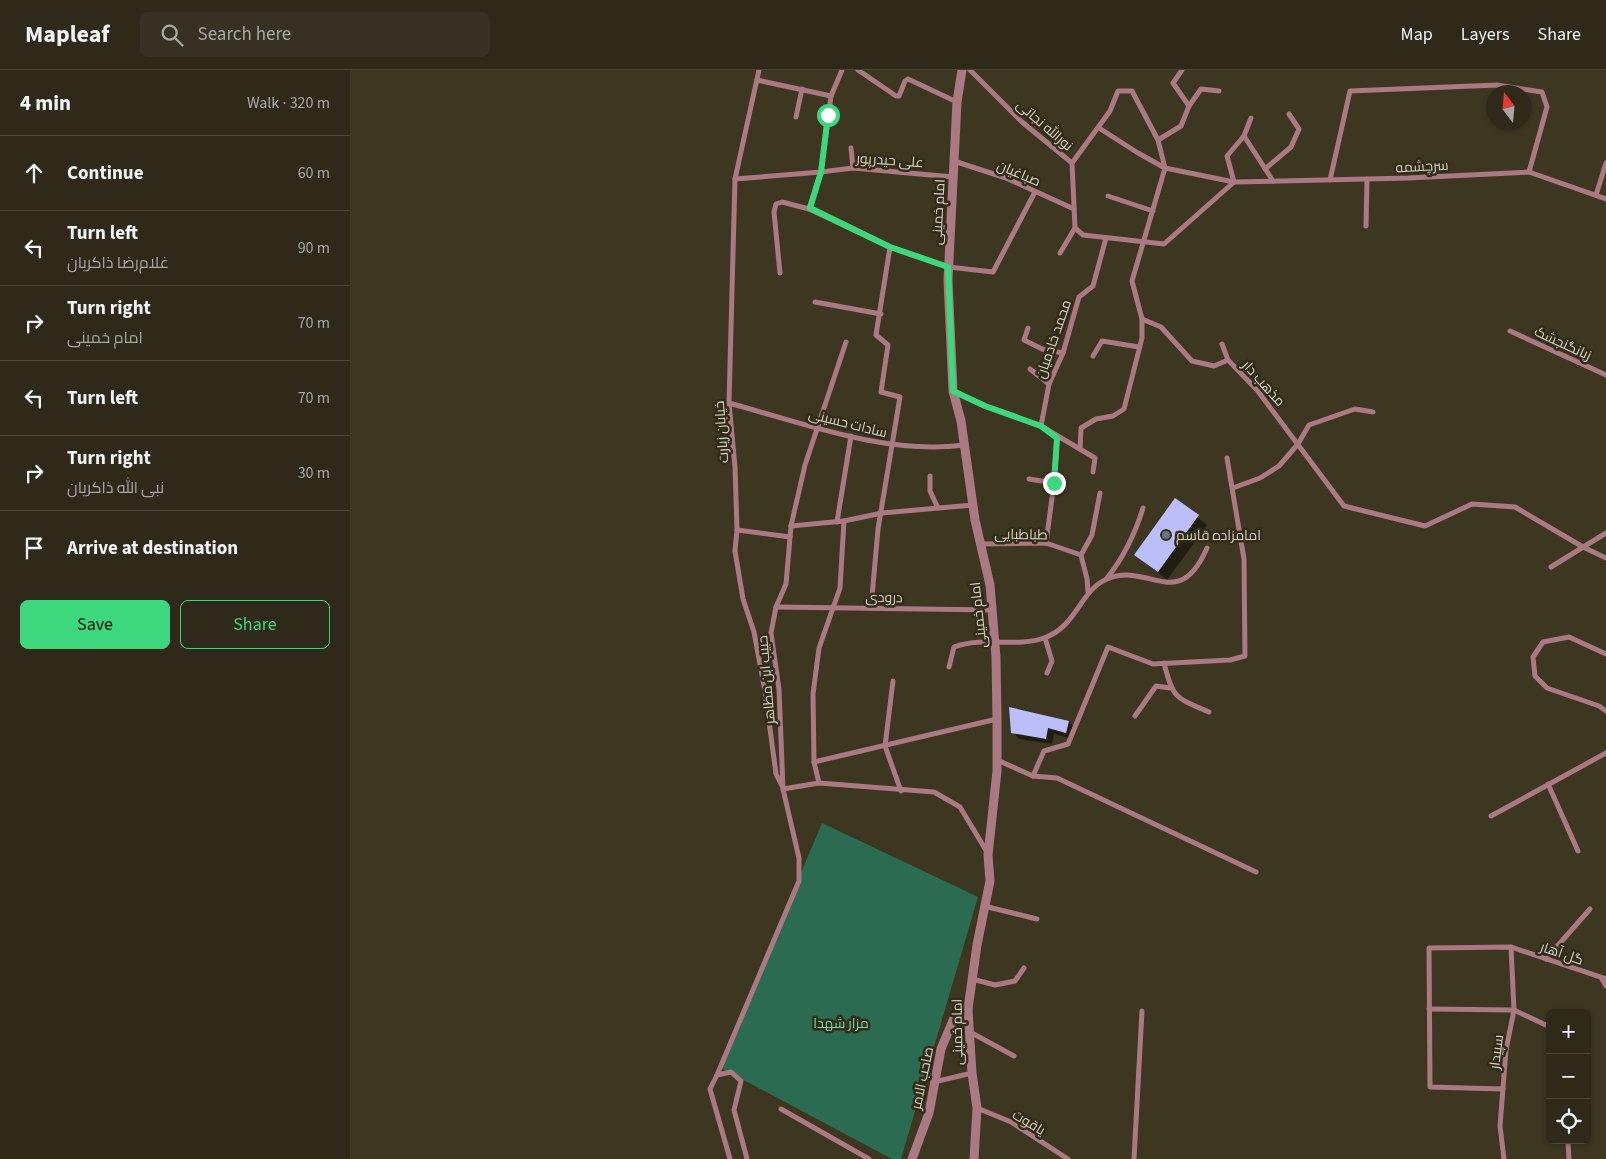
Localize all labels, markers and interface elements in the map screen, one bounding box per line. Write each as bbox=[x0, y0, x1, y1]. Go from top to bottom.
search box bbox=[140, 12, 490, 57]
text: Mapleaf bbox=[25, 17, 110, 52]
icon: search bbox=[158, 21, 186, 49]
text: Search here bbox=[198, 21, 291, 48]
text: Map bbox=[1401, 22, 1433, 47]
text: Layers bbox=[1461, 22, 1510, 47]
text: Share bbox=[1538, 22, 1581, 47]
north arrow bbox=[1486, 85, 1531, 130]
text: 4 min bbox=[20, 88, 71, 118]
text: Walk · 320 m bbox=[247, 92, 330, 114]
street label: نورالله نجاتی bbox=[1012, 95, 1077, 156]
route start bbox=[817, 104, 840, 127]
street label: علی حیدرپور bbox=[855, 149, 924, 173]
street label: صباغیان bbox=[994, 156, 1044, 192]
street label: سرچشمه bbox=[1395, 156, 1449, 178]
icon: ahead bbox=[20, 159, 48, 187]
text: Continue bbox=[67, 160, 144, 187]
text: 60 m bbox=[298, 162, 330, 184]
street label: امام خمینی bbox=[927, 178, 951, 246]
text: Turn left bbox=[67, 220, 138, 247]
icon: left bbox=[20, 234, 48, 262]
text: 90 m bbox=[298, 237, 330, 259]
text: غلام‌رضا ذاکریان bbox=[67, 252, 169, 274]
text: Turn right bbox=[67, 295, 151, 322]
street label: محمد خادمیان bbox=[1031, 297, 1077, 382]
icon: right bbox=[20, 309, 48, 337]
text: 70 m bbox=[298, 312, 330, 334]
street label: زبانگنجشک bbox=[1531, 322, 1595, 366]
text: امام خمینی bbox=[67, 327, 143, 349]
street label: مذهب دار bbox=[1236, 355, 1289, 411]
icon: left bbox=[20, 384, 48, 412]
text: Turn left bbox=[67, 385, 138, 412]
text: 70 m bbox=[298, 387, 330, 409]
street label: خیابان زیارت bbox=[710, 400, 734, 464]
street label: سادات حسینی bbox=[806, 405, 889, 443]
text: Turn right bbox=[67, 445, 151, 472]
icon: right bbox=[20, 459, 48, 487]
text: 30 m bbox=[298, 462, 330, 484]
route end bbox=[1043, 472, 1066, 495]
text: نبی الله ذاکریان bbox=[67, 477, 164, 499]
street label: طباطبایی bbox=[994, 525, 1048, 545]
place label: امامزاده قاسم bbox=[1176, 526, 1261, 546]
marker: امامزاده قاسم bbox=[1160, 529, 1172, 541]
icon: arrive bbox=[20, 534, 48, 562]
text: Arrive at destination bbox=[67, 535, 238, 562]
street label: امام خمینی bbox=[966, 581, 992, 649]
street label: درودی bbox=[865, 588, 903, 608]
button: Save bbox=[20, 600, 170, 649]
button: Share bbox=[180, 600, 330, 649]
street label: حبیب ابن مظاهر bbox=[753, 635, 781, 726]
street label: گل آهار bbox=[1536, 937, 1586, 971]
street label: امام خمینی bbox=[947, 999, 969, 1065]
map controls bbox=[1546, 1009, 1591, 1144]
button: + bbox=[1546, 1009, 1591, 1054]
park label: مزار شهدا bbox=[813, 1014, 869, 1034]
street label: سپیدار bbox=[1485, 1034, 1509, 1072]
street label: صاحب الامر bbox=[906, 1045, 939, 1112]
button: − bbox=[1546, 1054, 1591, 1099]
button: locate bbox=[1546, 1099, 1591, 1144]
street label: یاقوت bbox=[1008, 1105, 1049, 1141]

